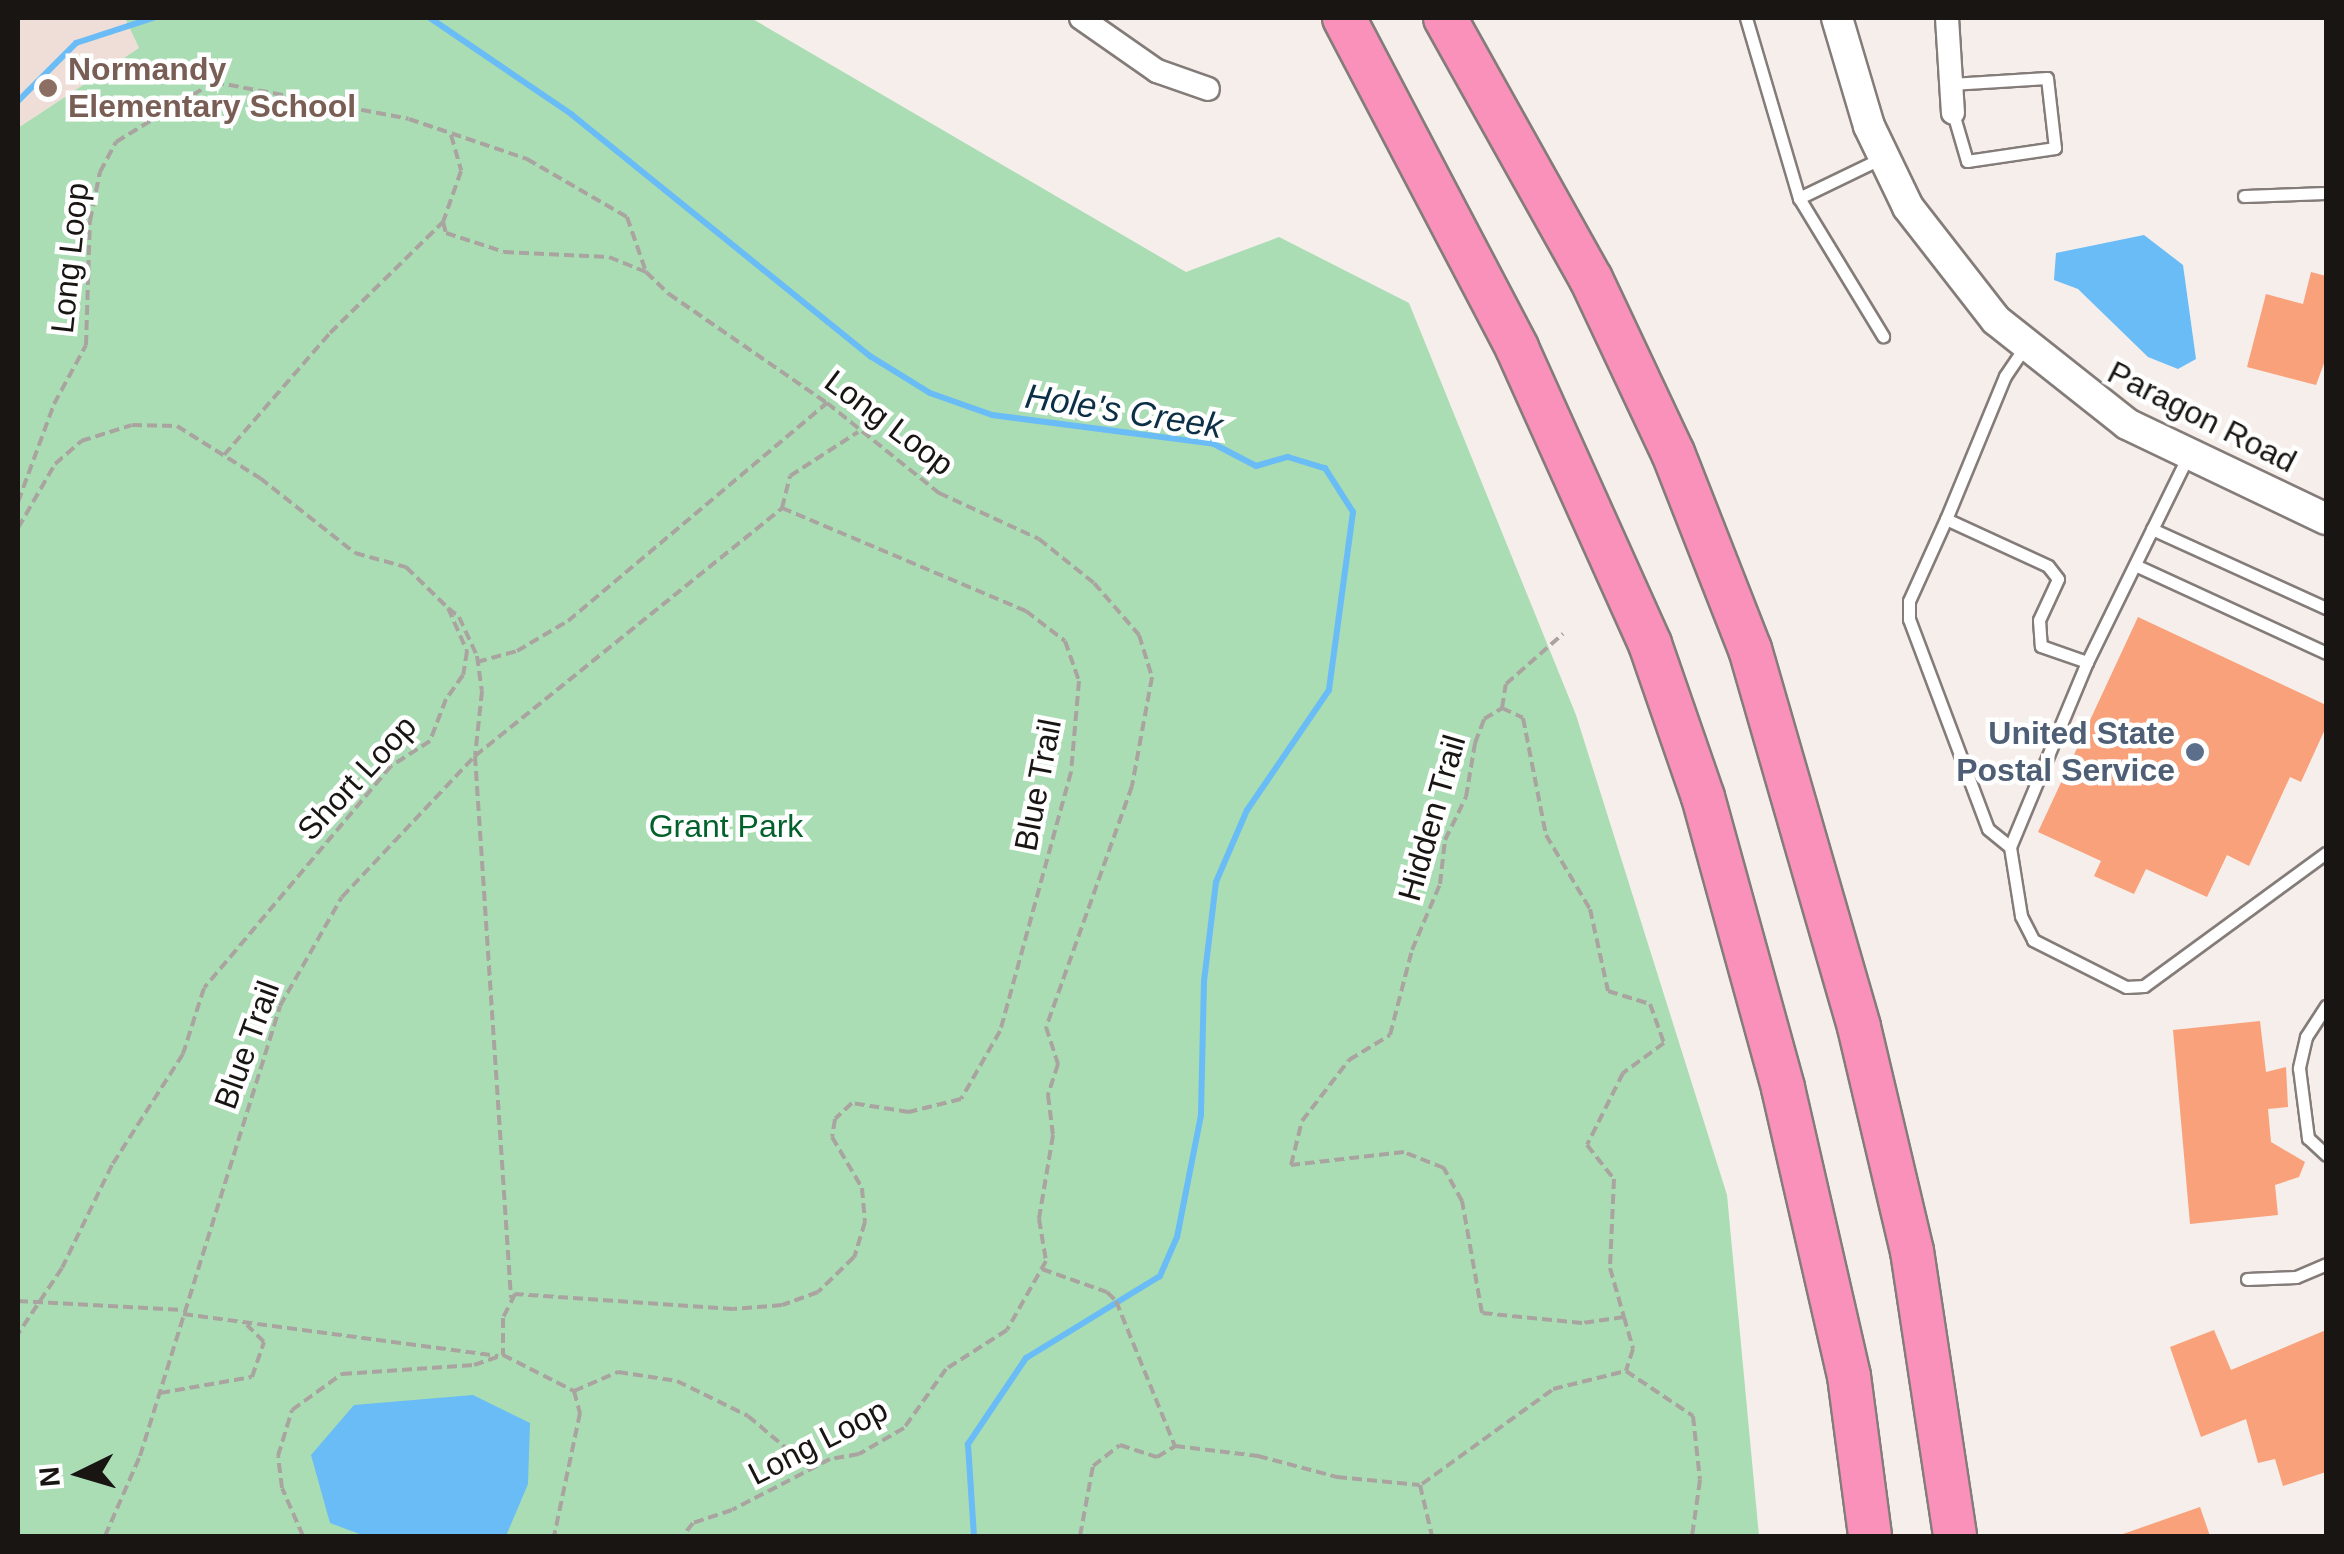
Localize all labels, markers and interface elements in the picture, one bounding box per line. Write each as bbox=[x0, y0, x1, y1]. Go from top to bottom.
place label: Normandy Elementary School bbox=[68, 51, 356, 126]
marker: Normandy Elementary School bbox=[37, 77, 59, 99]
street label: Long Loop bbox=[43, 181, 97, 335]
street label: Paragon Road bbox=[2101, 353, 2303, 481]
street label: Long Loop bbox=[817, 362, 961, 484]
water label: Hole's Creek bbox=[1022, 375, 1226, 447]
street label: Short Loop bbox=[290, 708, 424, 848]
place label: United State Postal Service bbox=[1956, 715, 2175, 790]
street label: Blue Trail bbox=[1006, 716, 1070, 854]
street label: Hidden Trail bbox=[1390, 730, 1474, 906]
marker: United State Postal Service bbox=[2184, 741, 2206, 763]
park label: Grant Park bbox=[649, 807, 803, 845]
street label: Blue Trail bbox=[206, 975, 288, 1115]
street label: Long Loop bbox=[742, 1391, 894, 1493]
north arrow bbox=[30, 1424, 130, 1524]
text: N bbox=[33, 1465, 66, 1488]

